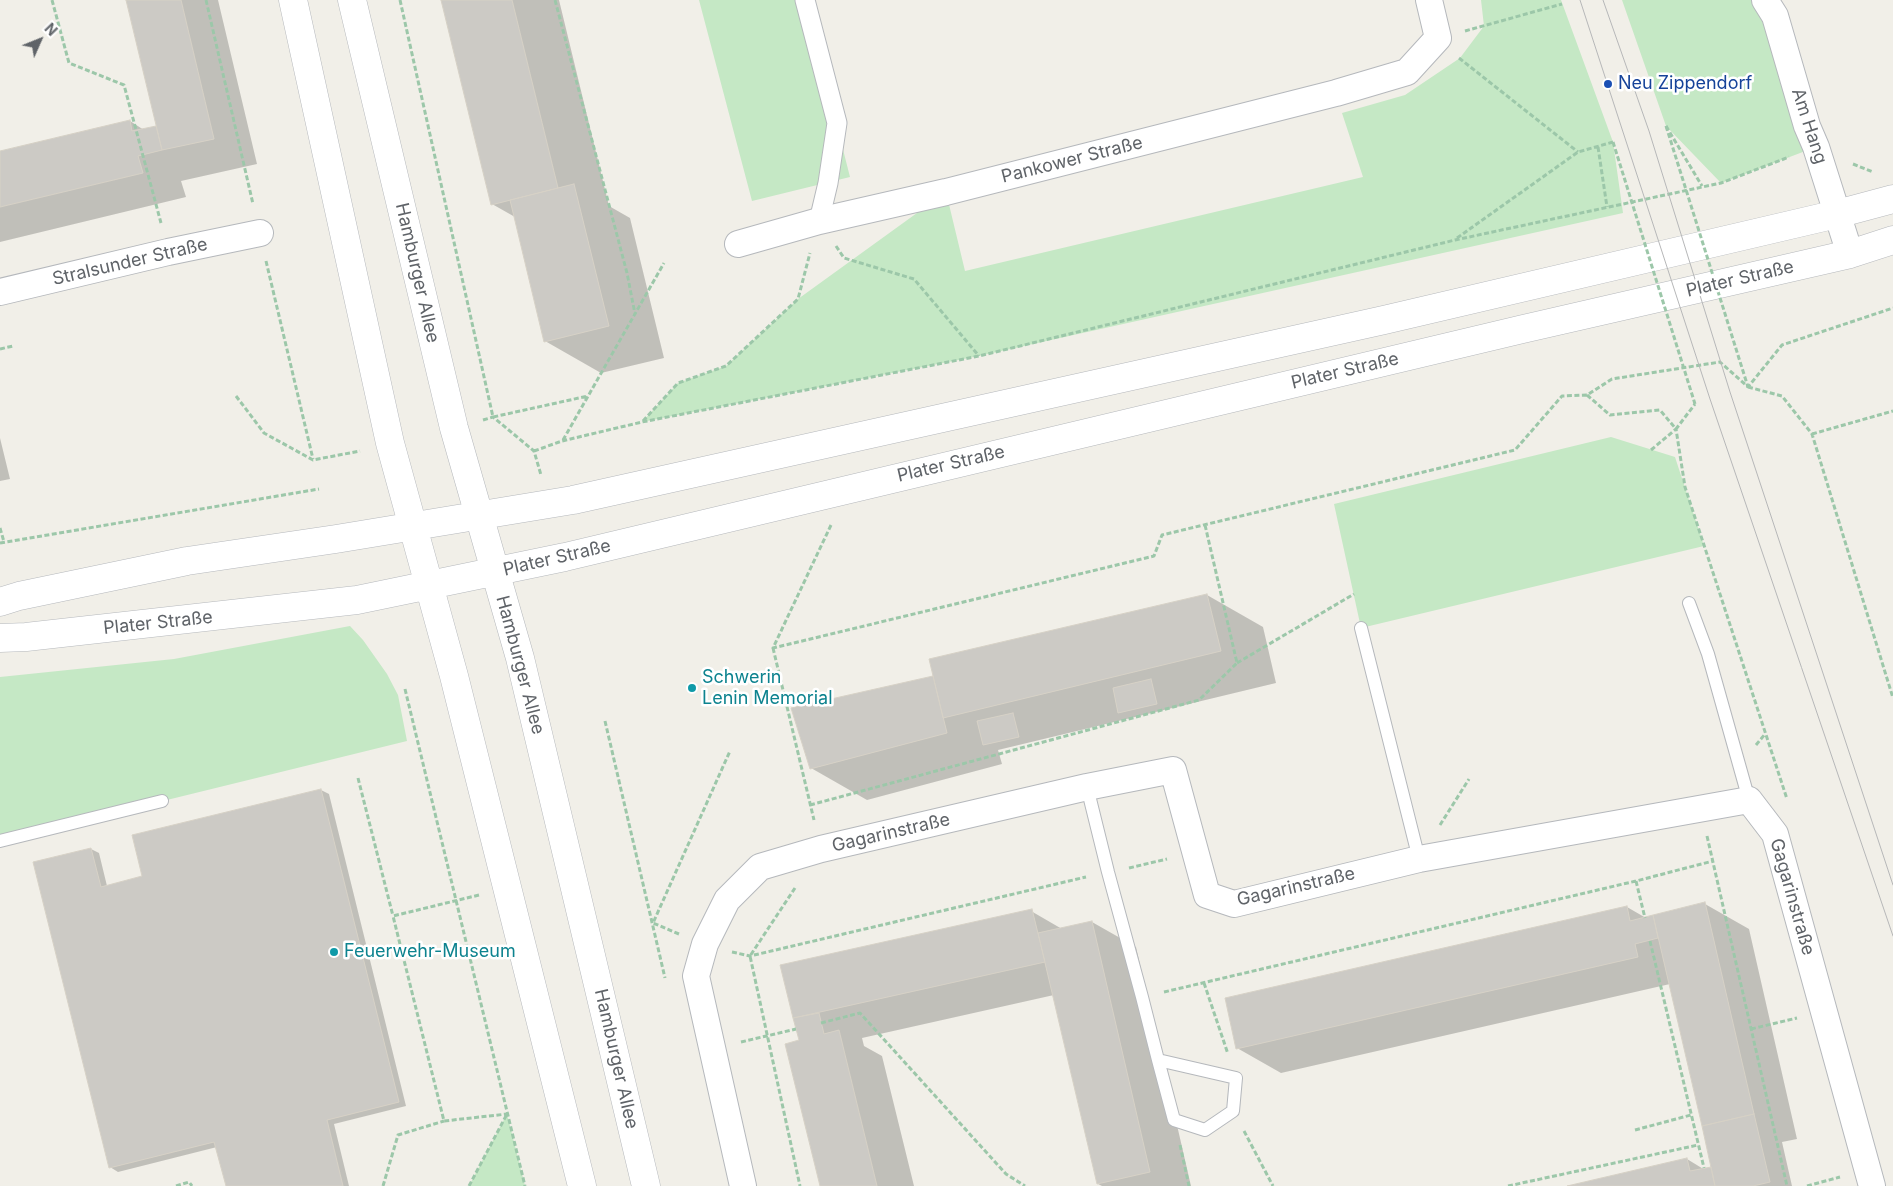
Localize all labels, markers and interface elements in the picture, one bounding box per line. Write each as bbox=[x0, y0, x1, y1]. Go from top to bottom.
north arrow bbox=[15, 15, 65, 65]
text: N bbox=[41, 19, 61, 39]
place label: Neu Zippendorf bbox=[1618, 73, 1752, 95]
marker: Neu Zippendorf bbox=[1602, 78, 1614, 90]
street label: Am Hang bbox=[1787, 85, 1831, 167]
street label: Pankower Straße bbox=[999, 132, 1145, 188]
street label: Hamburger Allee bbox=[390, 201, 444, 345]
street label: Stralsunder Straße bbox=[50, 234, 210, 290]
street label: Plater Straße bbox=[1684, 256, 1796, 302]
street label: Plater Straße bbox=[1289, 348, 1401, 394]
street label: Plater Straße bbox=[895, 441, 1007, 487]
street label: Plater Straße bbox=[501, 535, 613, 581]
street label: Hamburger Allee bbox=[491, 593, 549, 737]
street label: Plater Straße bbox=[102, 607, 214, 639]
place label: Schwerin Lenin Memorial bbox=[702, 667, 833, 710]
marker: Schwerin Lenin Memorial bbox=[686, 682, 698, 694]
street label: Gagarinstraße bbox=[830, 809, 952, 857]
street label: Gagarinstraße bbox=[1765, 836, 1819, 958]
street label: Gagarinstraße bbox=[1235, 863, 1357, 911]
place label: Feuerwehr-Museum bbox=[344, 941, 516, 963]
marker: Feuerwehr-Museum bbox=[328, 946, 340, 958]
street label: Hamburger Allee bbox=[589, 987, 643, 1131]

